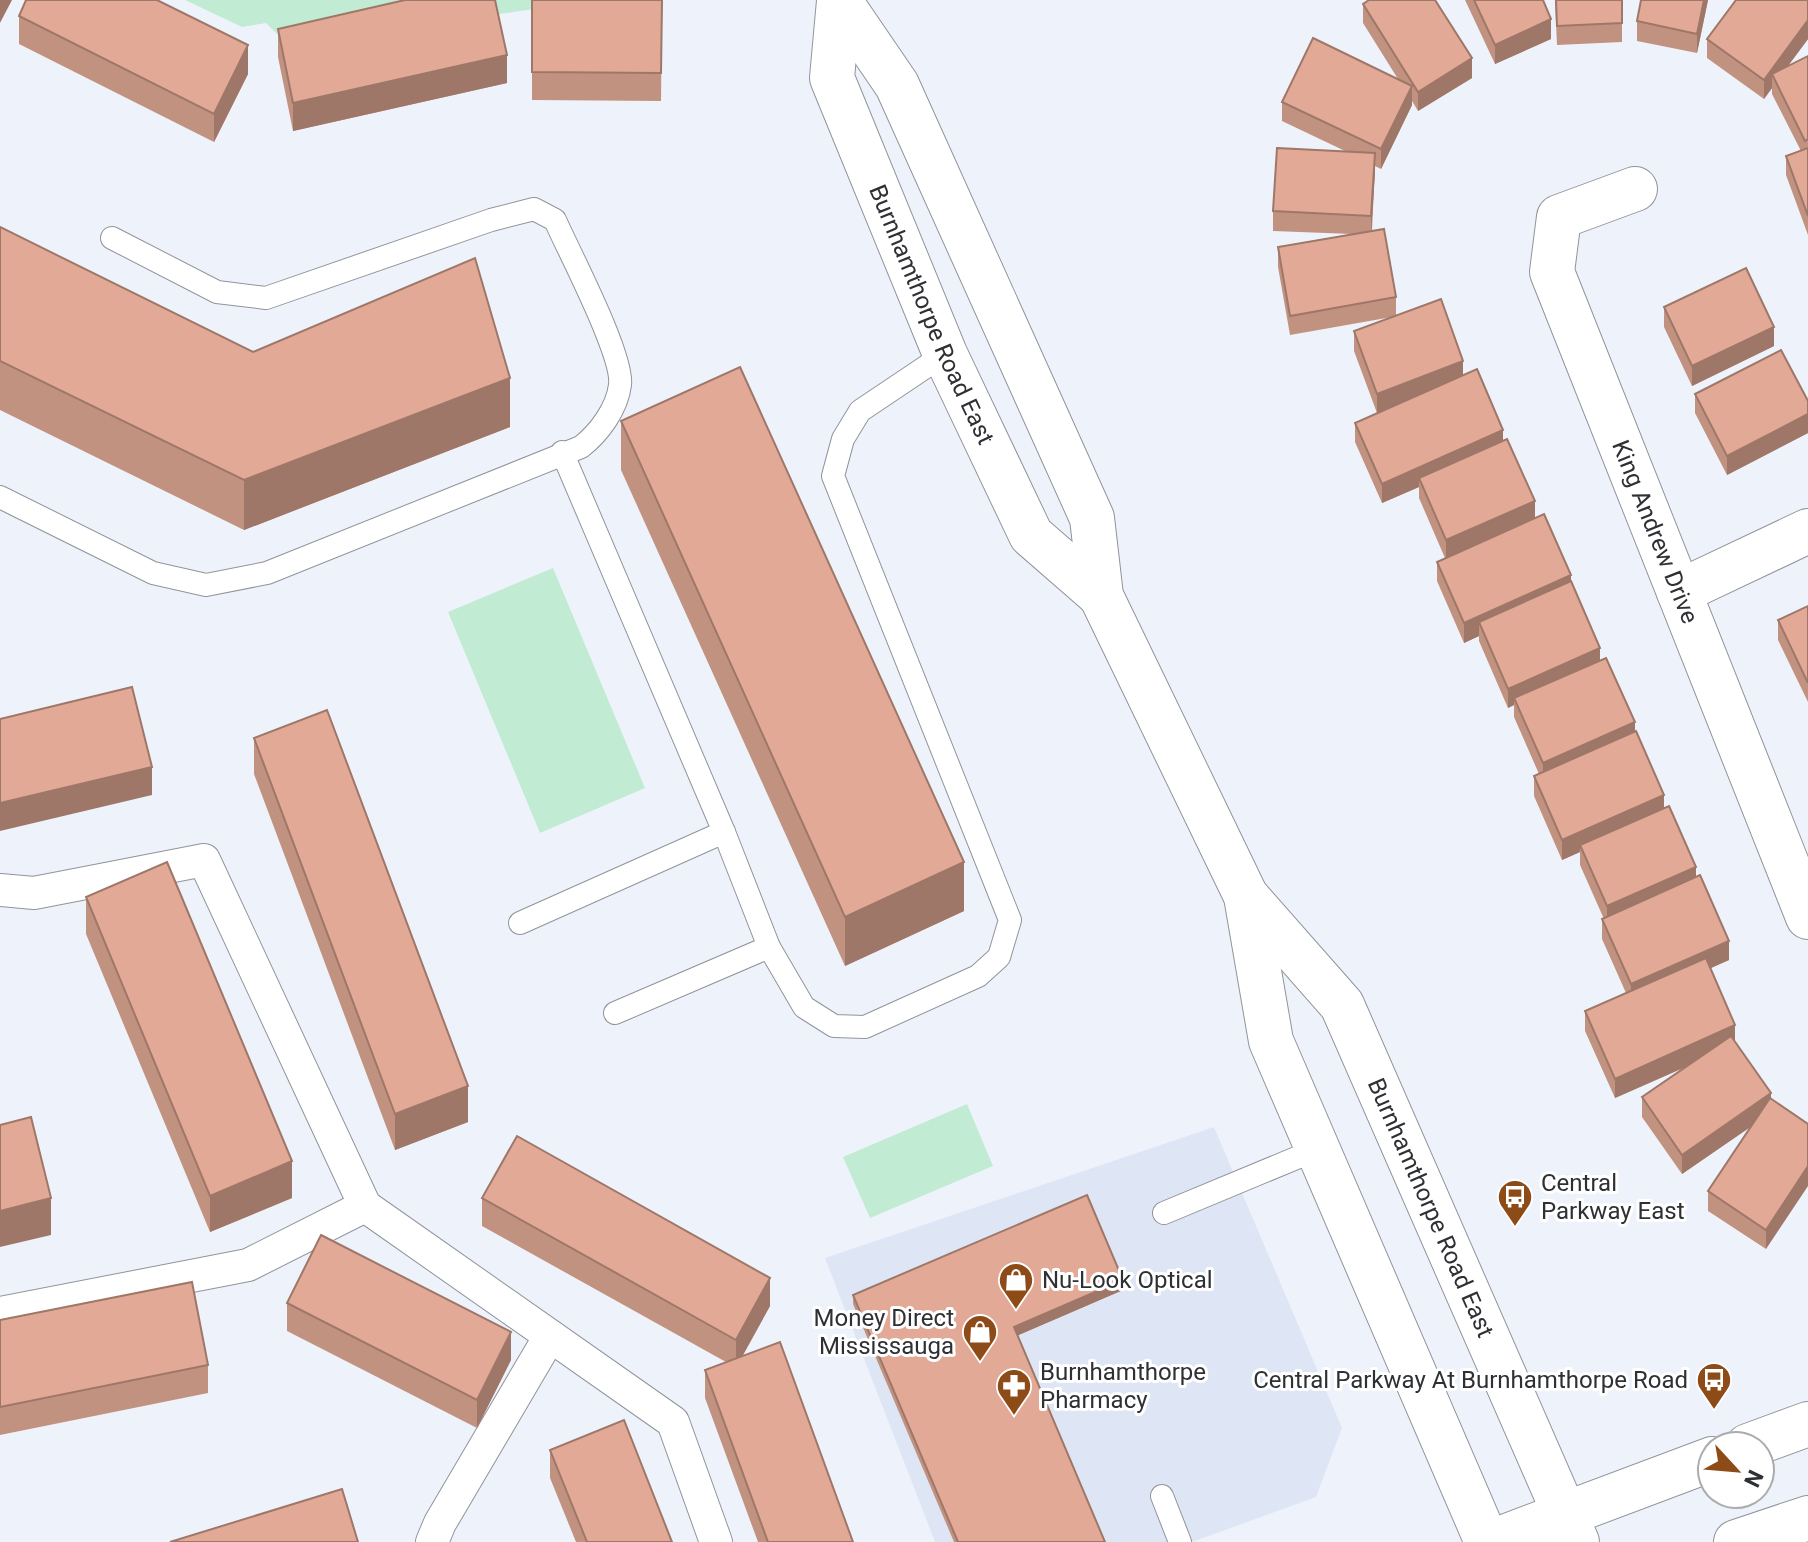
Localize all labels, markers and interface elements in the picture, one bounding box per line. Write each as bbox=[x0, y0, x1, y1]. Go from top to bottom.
street label: Burnhamthorpe Road East bbox=[863, 181, 1000, 449]
street label: King Andrew Drive bbox=[1606, 436, 1704, 627]
street label: Burnhamthorpe Road East bbox=[1362, 1074, 1500, 1342]
place label: Central Parkway East bbox=[1541, 1169, 1685, 1225]
bus stop icon: Central Parkway East bbox=[1496, 1178, 1534, 1228]
shop icon: Nu-Look Optical bbox=[997, 1261, 1035, 1311]
place label: Nu-Look Optical bbox=[1042, 1266, 1213, 1294]
place label: Money Direct Mississauga bbox=[814, 1304, 954, 1360]
shop icon: Money Direct Mississauga bbox=[961, 1313, 999, 1363]
place label: Burnhamthorpe Pharmacy bbox=[1040, 1358, 1206, 1414]
bus stop icon: Central Parkway At Burnhamthorpe Road bbox=[1695, 1361, 1733, 1411]
place label: Central Parkway At Burnhamthorpe Road bbox=[1253, 1366, 1688, 1394]
pharmacy icon: Burnhamthorpe Pharmacy bbox=[995, 1367, 1033, 1417]
north arrow bbox=[1696, 1430, 1776, 1510]
text: N bbox=[1739, 1466, 1768, 1491]

